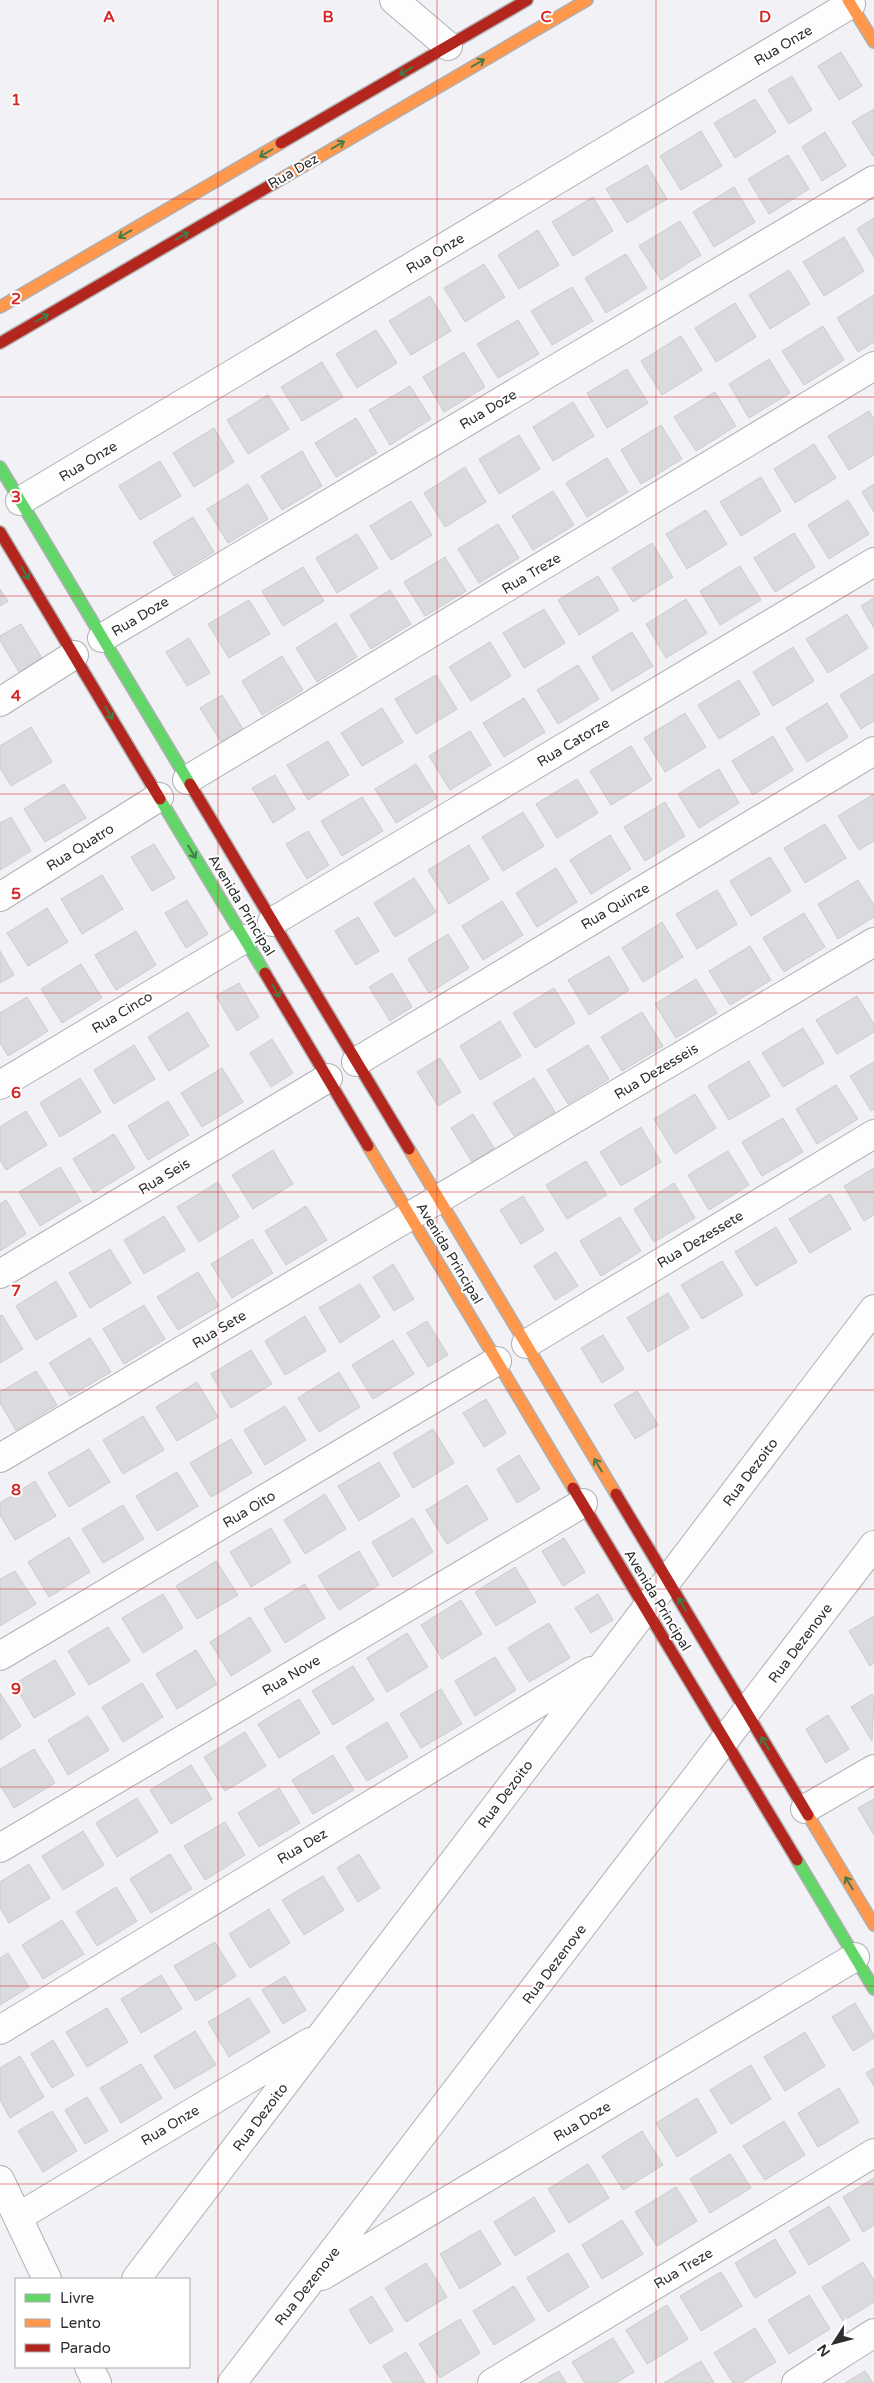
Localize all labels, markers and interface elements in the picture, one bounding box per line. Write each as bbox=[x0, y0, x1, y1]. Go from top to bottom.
text: A bbox=[103, 7, 115, 27]
text: B bbox=[322, 7, 334, 27]
text: C bbox=[540, 7, 552, 27]
text: D bbox=[759, 7, 771, 27]
street label: Rua Onze bbox=[751, 21, 815, 69]
one-way arrow bbox=[471, 58, 485, 68]
one-way arrow bbox=[399, 66, 414, 76]
text: 1 bbox=[11, 90, 21, 110]
one-way arrow bbox=[330, 140, 344, 150]
one-way arrow bbox=[259, 148, 273, 158]
street label: Rua Dez bbox=[265, 150, 321, 193]
street label: Rua Onze bbox=[403, 229, 467, 277]
one-way arrow bbox=[119, 230, 133, 240]
one-way arrow bbox=[175, 231, 189, 241]
text: 2 bbox=[11, 289, 21, 309]
one-way arrow bbox=[35, 313, 49, 323]
street label: Rua Doze bbox=[457, 386, 520, 433]
street label: Rua Onze bbox=[56, 437, 120, 485]
text: 3 bbox=[11, 487, 21, 507]
street label: Rua Treze bbox=[499, 549, 564, 598]
one-way arrow bbox=[21, 566, 31, 580]
street label: Rua Doze bbox=[109, 593, 172, 640]
text: 4 bbox=[11, 686, 21, 706]
one-way arrow bbox=[104, 705, 114, 719]
street label: Rua Catorze bbox=[534, 714, 613, 771]
street label: Rua Quatro bbox=[43, 820, 117, 875]
one-way arrow bbox=[188, 845, 198, 859]
street label: Avenida Principal bbox=[205, 851, 279, 959]
street label: Rua Quinze bbox=[578, 879, 653, 933]
text: 5 bbox=[11, 884, 21, 904]
one-way arrow bbox=[271, 984, 281, 998]
street label: Rua Cinco bbox=[89, 988, 156, 1037]
street label: Rua Dezesseis bbox=[611, 1040, 701, 1103]
text: 6 bbox=[11, 1083, 21, 1103]
street label: Rua Seis bbox=[136, 1154, 193, 1198]
street label: Avenida Principal bbox=[413, 1199, 487, 1307]
street label: Rua Dezessete bbox=[654, 1207, 747, 1272]
text: 7 bbox=[11, 1281, 21, 1301]
street label: Rua Sete bbox=[189, 1307, 249, 1352]
street label: Rua Dezoito bbox=[719, 1435, 782, 1510]
one-way arrow bbox=[593, 1458, 603, 1472]
text: 8 bbox=[11, 1480, 21, 1500]
street label: Rua Oito bbox=[220, 1487, 279, 1532]
street label: Avenida Principal bbox=[621, 1546, 695, 1654]
one-way arrow bbox=[676, 1598, 686, 1612]
street label: Rua Dezenove bbox=[765, 1600, 836, 1686]
street label: Rua Nove bbox=[259, 1651, 323, 1699]
text: 9 bbox=[11, 1679, 21, 1699]
one-way arrow bbox=[760, 1737, 770, 1751]
street label: Rua Dezoito bbox=[474, 1757, 537, 1832]
street label: Rua Dez bbox=[274, 1825, 330, 1868]
one-way arrow bbox=[843, 1876, 853, 1890]
street label: Rua Dezenove bbox=[519, 1921, 590, 2007]
street label: Rua Dezoito bbox=[229, 2080, 292, 2155]
street label: Rua Doze bbox=[551, 2098, 614, 2145]
street label: Rua Onze bbox=[138, 2101, 202, 2149]
street label: Rua Dezenove bbox=[271, 2243, 343, 2329]
street label: Rua Treze bbox=[651, 2244, 716, 2293]
legend bbox=[15, 2278, 190, 2368]
text: Livre bbox=[60, 2289, 94, 2307]
text: Lento bbox=[60, 2314, 101, 2332]
north arrow bbox=[809, 2318, 859, 2368]
text: Parado bbox=[60, 2339, 111, 2357]
text: N bbox=[814, 2341, 834, 2360]

